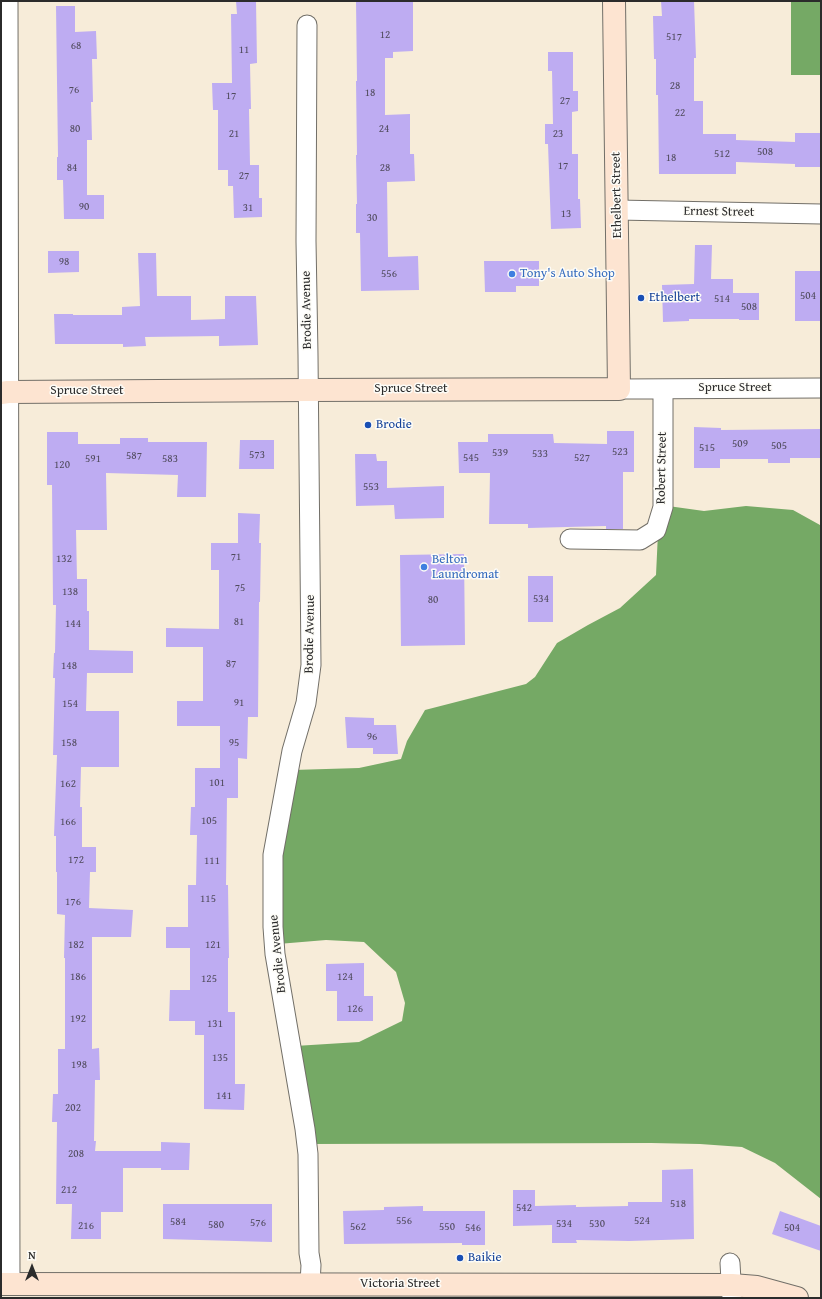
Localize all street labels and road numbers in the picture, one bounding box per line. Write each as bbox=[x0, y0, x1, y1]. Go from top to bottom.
street label: Ethelbert Street bbox=[608, 152, 626, 238]
street label: Ernest Street bbox=[683, 204, 755, 220]
street label: Brodie Avenue bbox=[299, 271, 315, 349]
street label: Spruce Street bbox=[698, 380, 772, 396]
street label: Spruce Street bbox=[374, 381, 448, 397]
street label: Spruce Street bbox=[50, 383, 124, 399]
street label: Robert Street bbox=[654, 432, 670, 504]
street label: Brodie Avenue bbox=[302, 595, 318, 673]
street label: Brodie Avenue bbox=[266, 914, 290, 994]
street label: Victoria Street bbox=[360, 1276, 440, 1292]

